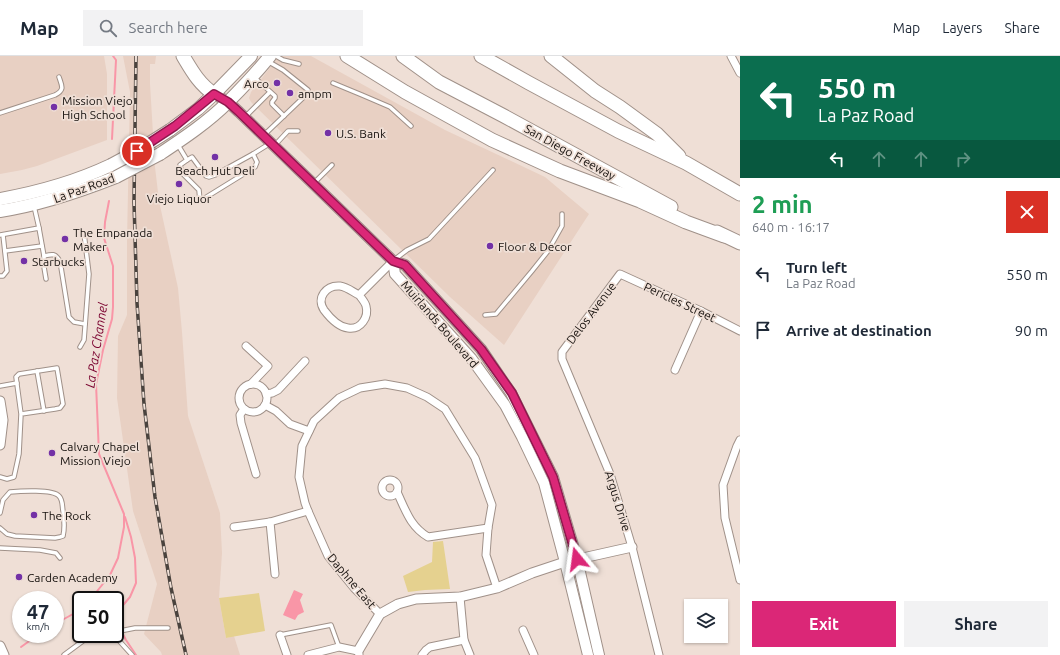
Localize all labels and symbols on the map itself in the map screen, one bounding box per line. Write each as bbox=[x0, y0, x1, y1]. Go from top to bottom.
place label: Arco bbox=[244, 77, 269, 90]
marker: Arco bbox=[272, 78, 282, 88]
place label: ampm bbox=[298, 87, 332, 100]
marker: ampm bbox=[285, 88, 295, 98]
place label: Mission Viejo High School bbox=[62, 94, 133, 121]
marker: Mission Viejo High School bbox=[49, 102, 59, 112]
street label: San Diego Freeway bbox=[522, 122, 618, 182]
place label: U.S. Bank bbox=[336, 127, 386, 140]
marker: U.S. Bank bbox=[323, 128, 333, 138]
pin bbox=[120, 134, 154, 168]
marker: Beach Hut Deli bbox=[210, 152, 220, 162]
place label: Beach Hut Deli bbox=[175, 164, 255, 177]
street label: La Paz Road bbox=[52, 171, 116, 205]
marker: Viejo Liquor bbox=[174, 179, 184, 189]
place label: Viejo Liquor bbox=[147, 192, 212, 205]
place label: The Empanada Maker bbox=[73, 226, 152, 253]
marker: The Empanada Maker bbox=[60, 234, 70, 244]
place label: Floor & Decor bbox=[498, 240, 572, 253]
marker: Floor & Decor bbox=[485, 241, 495, 251]
place label: Starbucks bbox=[32, 255, 84, 268]
marker: Starbucks bbox=[19, 256, 29, 266]
street label: Muirlands Boulevard bbox=[399, 278, 481, 370]
street label: Delos Avenue bbox=[564, 280, 618, 346]
street label: Pericles Street bbox=[642, 280, 718, 324]
water label: La Paz Channel bbox=[82, 301, 110, 389]
place label: Calvary Chapel Mission Viejo bbox=[60, 440, 139, 467]
marker: Calvary Chapel Mission Viejo bbox=[47, 448, 57, 458]
street label: Argus Drive bbox=[603, 469, 633, 533]
place label: The Rock bbox=[42, 509, 91, 522]
marker: The Rock bbox=[29, 510, 39, 520]
position arrow bbox=[556, 538, 598, 580]
street label: Daphne East bbox=[325, 551, 379, 611]
place label: Carden Academy bbox=[27, 571, 118, 584]
marker: Carden Academy bbox=[14, 572, 24, 582]
speed limit sign: 50 bbox=[72, 591, 124, 643]

